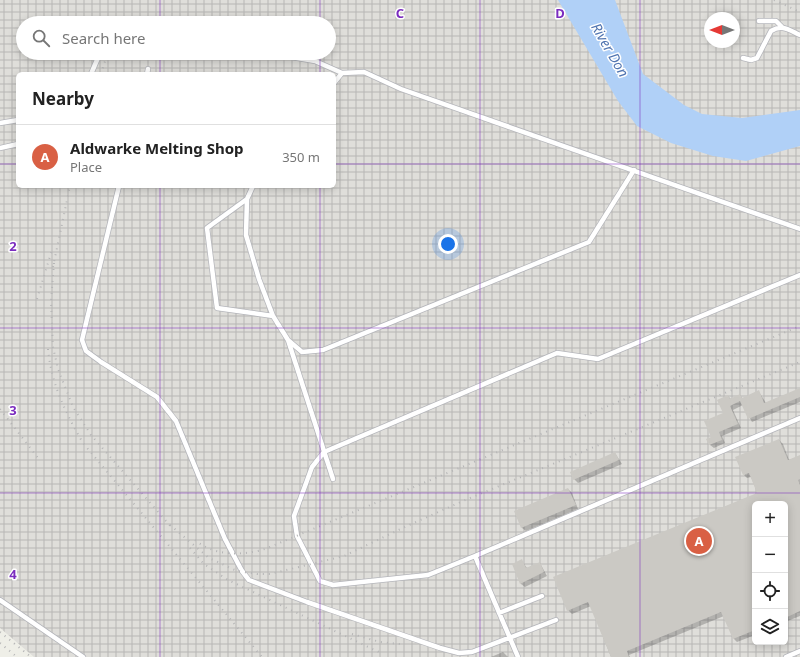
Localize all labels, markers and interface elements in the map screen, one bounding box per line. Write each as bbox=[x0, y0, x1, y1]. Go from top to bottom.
text: C bbox=[396, 4, 404, 22]
text: D bbox=[555, 4, 565, 22]
north arrow bbox=[704, 12, 740, 48]
search box bbox=[16, 16, 336, 60]
water label: River Don bbox=[587, 19, 634, 80]
icon: search bbox=[30, 27, 52, 49]
text: Search here bbox=[62, 28, 145, 48]
text: Nearby bbox=[32, 87, 94, 110]
text: Aldwarke Melting Shop bbox=[70, 138, 244, 158]
text: A bbox=[41, 148, 50, 166]
text: 350 m bbox=[282, 148, 320, 166]
text: Place bbox=[70, 158, 102, 176]
your location bbox=[438, 234, 458, 254]
text: 2 bbox=[9, 237, 17, 255]
text: 3 bbox=[9, 401, 17, 419]
map controls bbox=[752, 501, 788, 645]
button: + bbox=[752, 501, 788, 537]
pin: A bbox=[686, 526, 712, 556]
button: − bbox=[752, 537, 788, 573]
text: 4 bbox=[9, 565, 17, 583]
button: locate bbox=[752, 573, 788, 609]
button: layers bbox=[752, 609, 788, 645]

